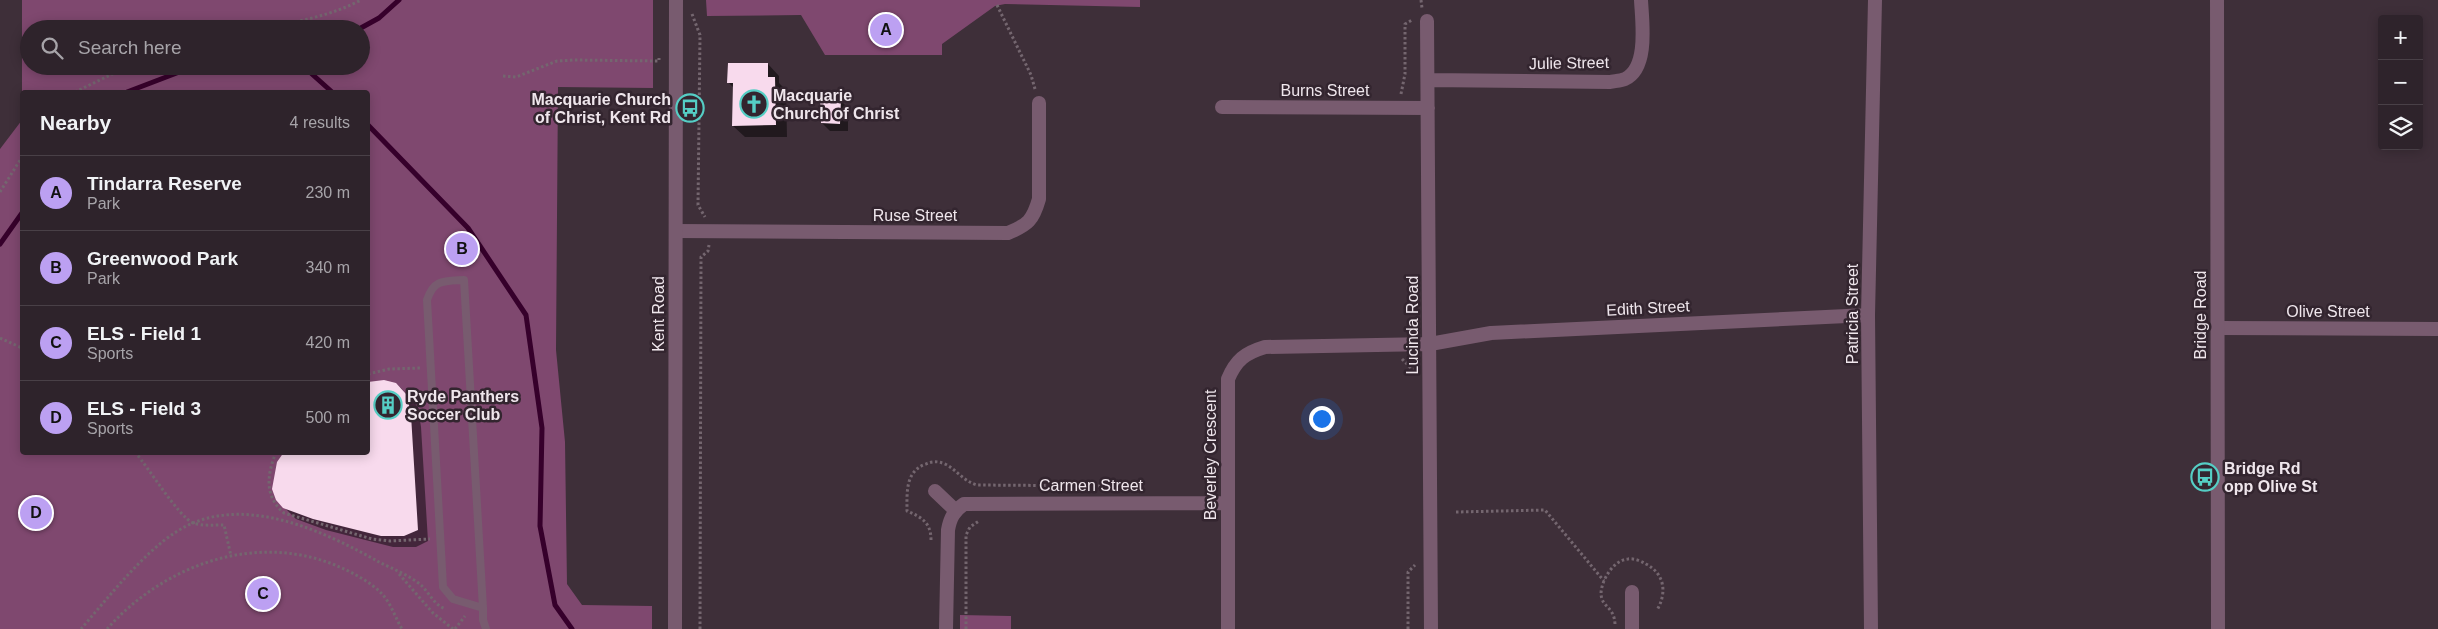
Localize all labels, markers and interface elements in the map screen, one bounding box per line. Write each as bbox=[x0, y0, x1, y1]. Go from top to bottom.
pin: A bbox=[870, 11, 902, 49]
map controls bbox=[2378, 15, 2423, 150]
button: + bbox=[2378, 15, 2423, 60]
search box bbox=[20, 20, 370, 75]
icon: search bbox=[38, 34, 66, 62]
text: Search here bbox=[78, 37, 182, 58]
street label: Julie Street bbox=[1529, 54, 1610, 72]
button: − bbox=[2378, 60, 2423, 105]
street label: Burns Street bbox=[1281, 82, 1370, 99]
place label: Macquarie Church of Christ bbox=[773, 87, 900, 122]
church icon: Macquarie Church of Christ bbox=[739, 89, 769, 119]
place label: Macquarie Church of Christ, Kent Rd bbox=[531, 91, 671, 126]
bus stop icon: Macquarie Church of Christ, Kent Rd bbox=[675, 93, 705, 123]
button: layers bbox=[2378, 105, 2423, 150]
text: Nearby bbox=[40, 111, 111, 134]
text: 4 results bbox=[290, 114, 350, 131]
text: Tindarra Reserve bbox=[87, 173, 242, 194]
text: A bbox=[50, 184, 62, 201]
text: 230 m bbox=[306, 184, 350, 201]
text: Park bbox=[87, 195, 120, 212]
street label: Ruse Street bbox=[873, 207, 958, 224]
pin: B bbox=[446, 230, 478, 268]
text: Greenwood Park bbox=[87, 248, 238, 269]
text: B bbox=[50, 259, 62, 276]
text: 340 m bbox=[306, 259, 350, 276]
street label: Patricia Street bbox=[1844, 263, 1861, 364]
text: Park bbox=[87, 270, 120, 287]
street label: Bridge Road bbox=[2192, 271, 2209, 359]
street label: Kent Road bbox=[650, 276, 667, 352]
street label: Lucinda Road bbox=[1404, 276, 1421, 374]
street label: Edith Street bbox=[1606, 297, 1691, 319]
street label: Olive Street bbox=[2286, 303, 2370, 320]
text: ELS - Field 1 bbox=[87, 323, 201, 344]
text: C bbox=[50, 334, 62, 351]
text: 420 m bbox=[306, 334, 350, 351]
text: Sports bbox=[87, 345, 133, 362]
place label: Ryde Panthers Soccer Club bbox=[407, 388, 519, 423]
street label: Beverley Crescent bbox=[1202, 389, 1219, 520]
building icon: Ryde Panthers Soccer Club bbox=[373, 390, 403, 420]
text: ELS - Field 3 bbox=[87, 398, 201, 419]
your location bbox=[1309, 406, 1335, 432]
text: D bbox=[50, 409, 62, 426]
text: 500 m bbox=[306, 409, 350, 426]
text: Sports bbox=[87, 420, 133, 437]
place label: Bridge Rd opp Olive St bbox=[2224, 460, 2318, 495]
bus stop icon: Bridge Rd opp Olive St bbox=[2190, 462, 2220, 492]
street label: Carmen Street bbox=[1039, 477, 1144, 494]
pin: D bbox=[20, 494, 52, 532]
pin: C bbox=[247, 575, 279, 613]

